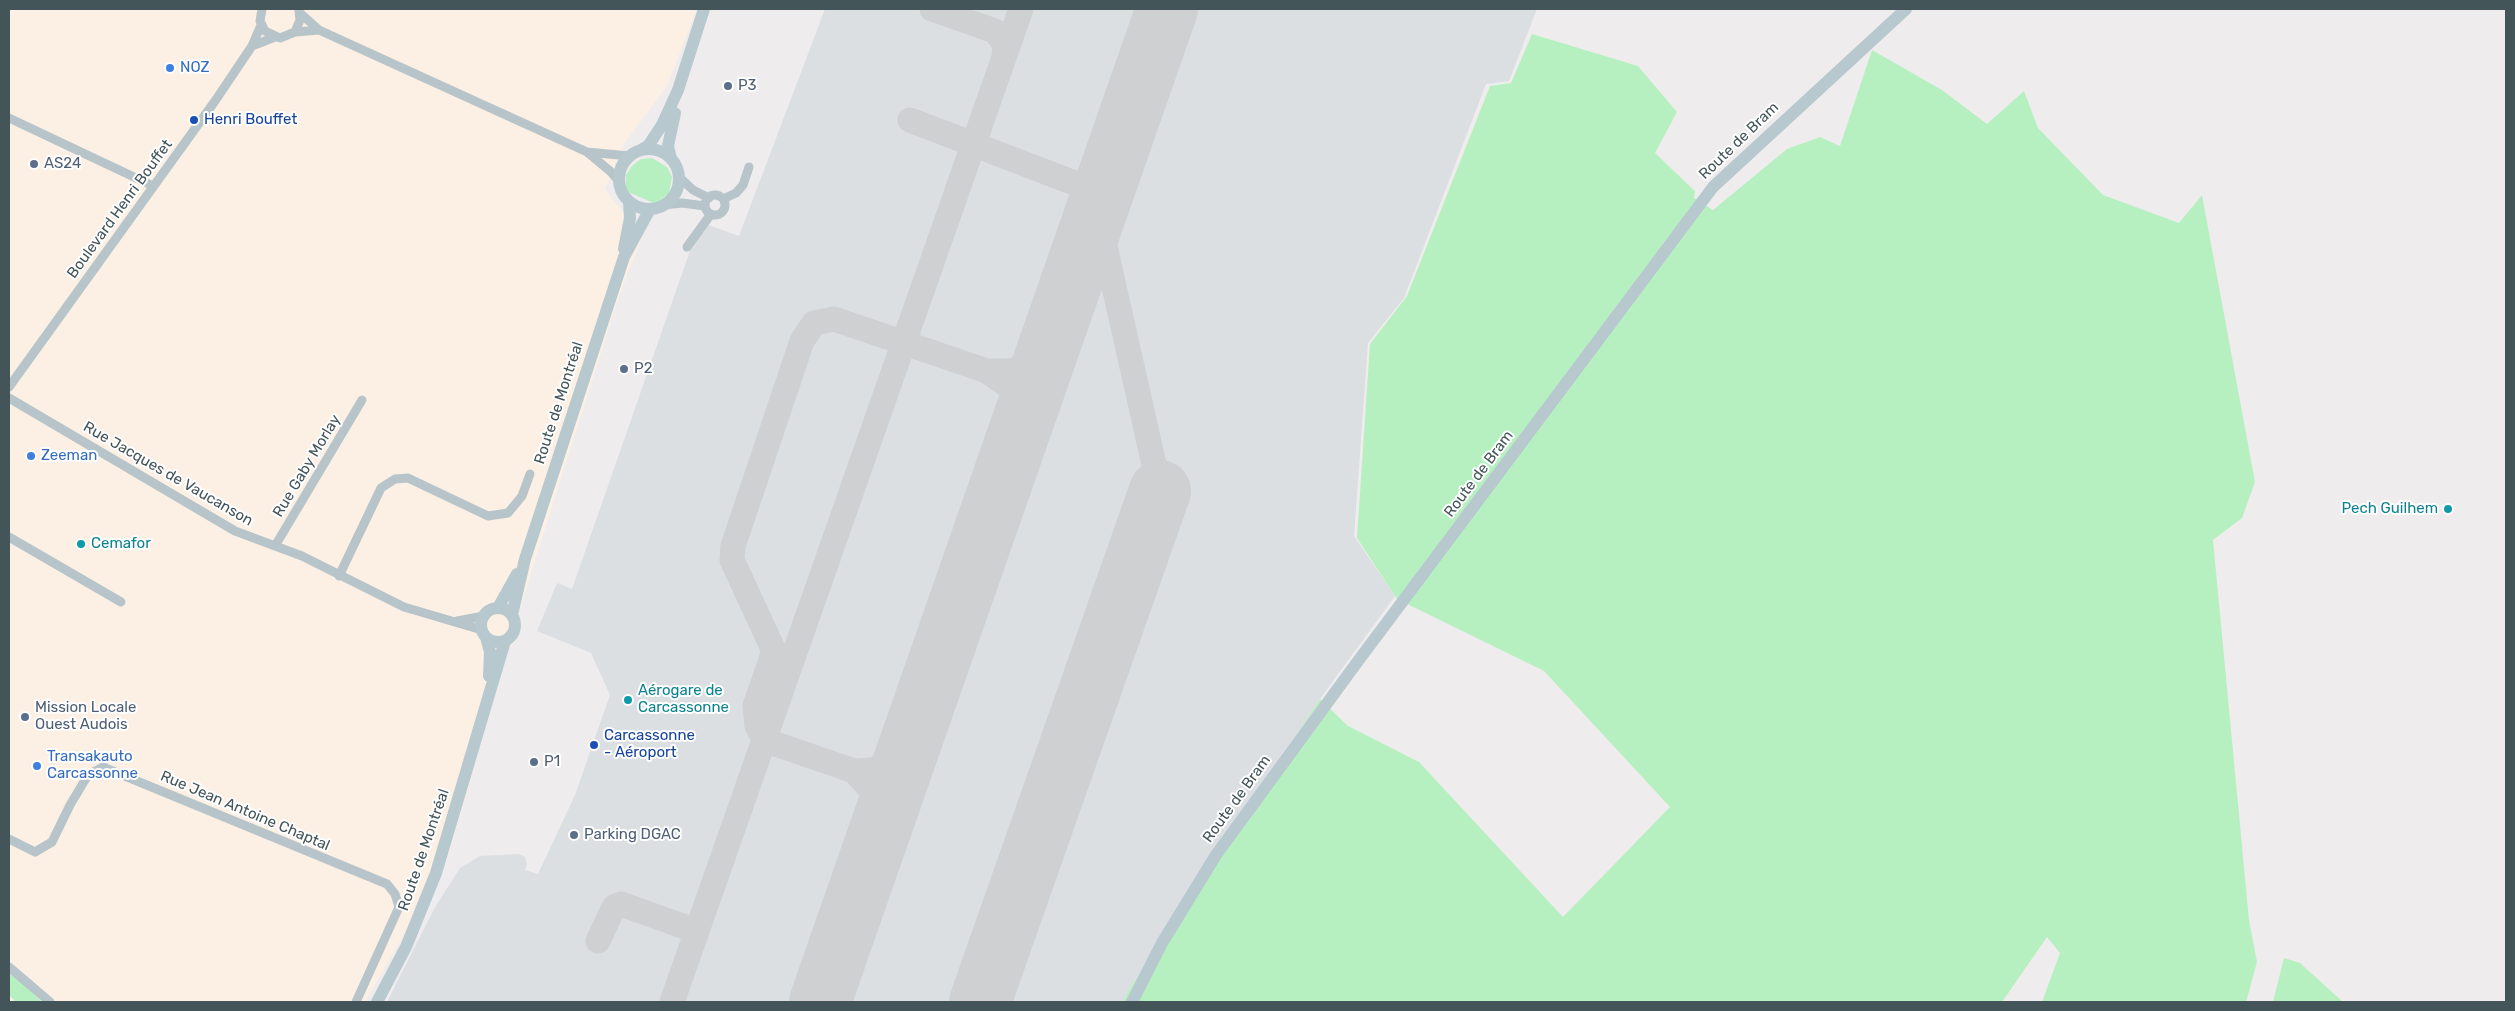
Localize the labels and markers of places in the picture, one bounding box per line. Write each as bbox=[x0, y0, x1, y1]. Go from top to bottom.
place label: NOZ bbox=[180, 59, 209, 77]
marker: NOZ bbox=[164, 62, 176, 74]
place label: P3 bbox=[738, 77, 756, 95]
marker: P3 bbox=[722, 80, 734, 92]
place label: Henri Bouffet bbox=[204, 111, 297, 129]
marker: Henri Bouffet bbox=[188, 114, 200, 126]
place label: AS24 bbox=[44, 155, 81, 173]
marker: AS24 bbox=[28, 158, 40, 170]
place label: P2 bbox=[634, 360, 652, 378]
marker: P2 bbox=[618, 363, 630, 375]
place label: Zeeman bbox=[41, 447, 97, 465]
marker: Zeeman bbox=[25, 450, 37, 462]
place label: Pech Guilhem bbox=[2342, 500, 2438, 518]
marker: Pech Guilhem bbox=[2442, 503, 2454, 515]
place label: Cemafor bbox=[91, 535, 151, 553]
marker: Cemafor bbox=[75, 538, 87, 550]
place label: Aérogare de Carcassonne bbox=[638, 682, 729, 717]
marker: Aérogare de Carcassonne bbox=[622, 694, 634, 706]
place label: Mission Locale Ouest Audois bbox=[35, 699, 136, 734]
marker: Mission Locale Ouest Audois bbox=[19, 711, 31, 723]
place label: Carcassonne - Aéroport bbox=[604, 727, 695, 762]
marker: Carcassonne - Aéroport bbox=[588, 739, 600, 751]
place label: Transakauto Carcassonne bbox=[47, 748, 138, 783]
place label: P1 bbox=[544, 753, 560, 771]
marker: P1 bbox=[528, 756, 540, 768]
marker: Transakauto Carcassonne bbox=[31, 760, 43, 772]
place label: Parking DGAC bbox=[584, 826, 681, 844]
marker: Parking DGAC bbox=[568, 829, 580, 841]

